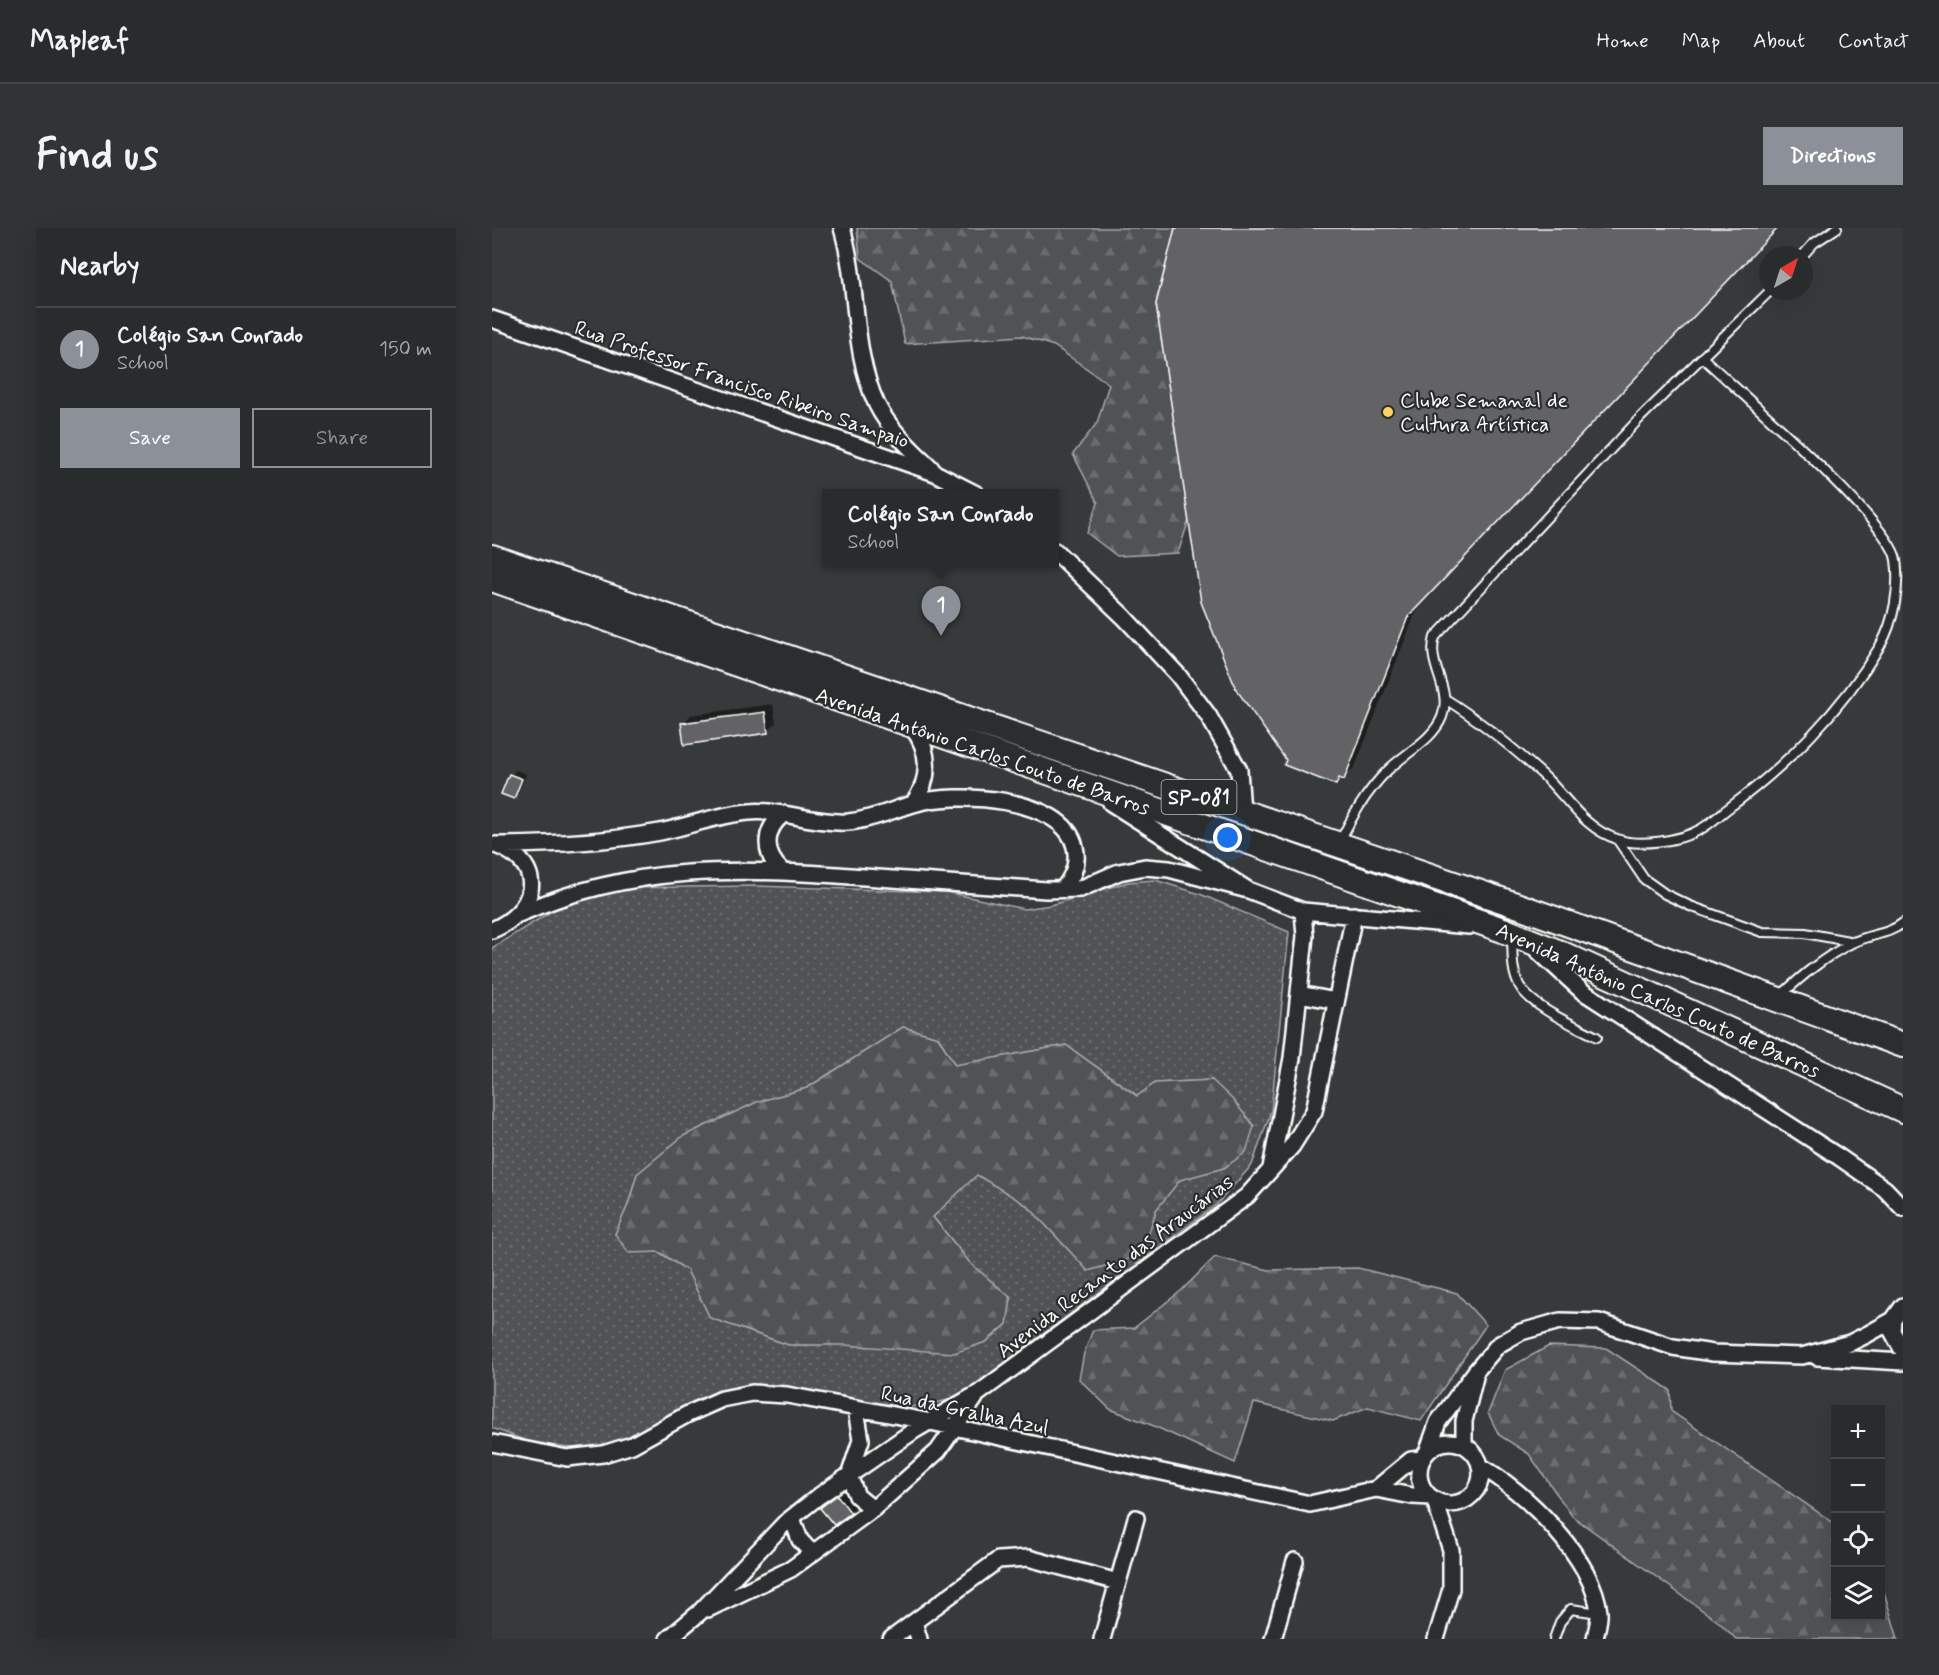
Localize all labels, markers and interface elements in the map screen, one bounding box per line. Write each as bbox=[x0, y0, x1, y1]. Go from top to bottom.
text: Mapleaf bbox=[30, 23, 129, 60]
text: Home bbox=[1597, 27, 1649, 55]
text: Map bbox=[1682, 27, 1720, 55]
text: About bbox=[1753, 27, 1805, 55]
text: Contact bbox=[1838, 27, 1909, 55]
button: Directions bbox=[1763, 127, 1903, 185]
text: Find us bbox=[36, 129, 158, 184]
north arrow bbox=[1759, 246, 1813, 300]
text: Nearby bbox=[60, 250, 139, 284]
street label: Rua Professor Francisco Ribeiro Sampaio bbox=[571, 314, 913, 456]
text: Colégio San Conrado bbox=[117, 322, 303, 350]
text: 1 bbox=[75, 336, 84, 363]
text: 150 m bbox=[379, 336, 432, 363]
text: School bbox=[117, 350, 169, 377]
place label: Clube Semanal de Cultura Artística bbox=[1400, 387, 1568, 439]
marker: Clube Semanal de Cultura Artística bbox=[1381, 405, 1395, 419]
button: Save bbox=[60, 408, 240, 468]
button: Share bbox=[252, 408, 432, 468]
popup bbox=[822, 489, 1059, 567]
text: Colégio San Conrado bbox=[847, 501, 1034, 529]
text: School bbox=[847, 529, 899, 556]
pin: 1 bbox=[922, 586, 960, 636]
street label: Avenida Antônio Carlos Couto de Barros bbox=[812, 681, 1154, 822]
road number: SP-081 bbox=[1162, 780, 1236, 814]
your location bbox=[1213, 823, 1242, 852]
street label: Avenida Antônio Carlos Couto de Barros bbox=[1491, 917, 1824, 1085]
street label: Avenida Recanto das Araucárias bbox=[991, 1168, 1240, 1365]
street label: Rua da Gralha Azul bbox=[878, 1380, 1051, 1442]
map controls bbox=[1831, 1405, 1885, 1621]
button: + bbox=[1831, 1405, 1885, 1459]
button: − bbox=[1831, 1459, 1885, 1513]
button: locate bbox=[1831, 1513, 1885, 1567]
button: layers bbox=[1831, 1567, 1885, 1621]

